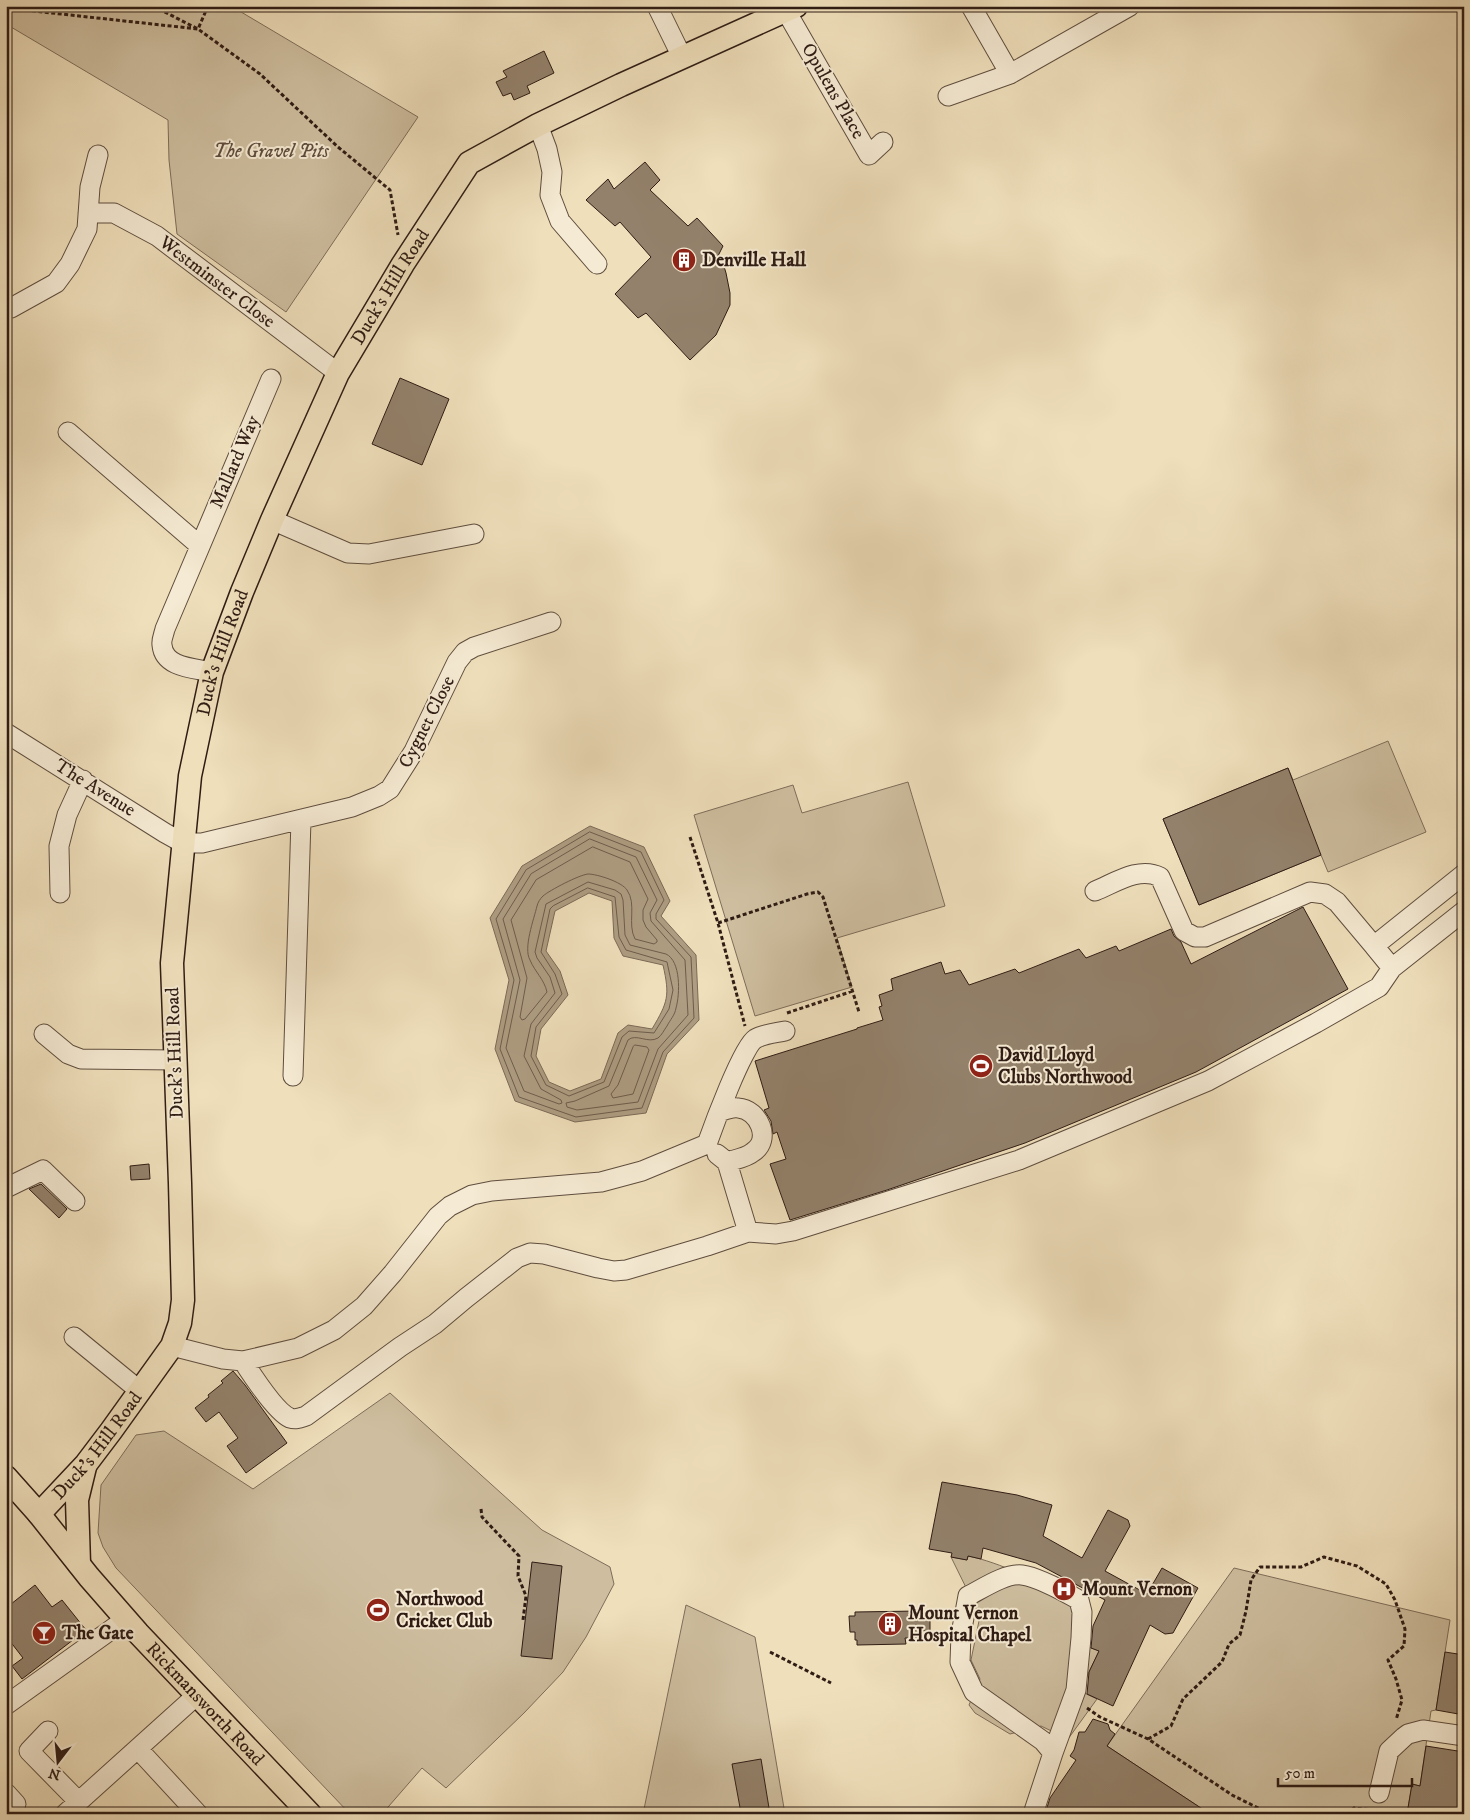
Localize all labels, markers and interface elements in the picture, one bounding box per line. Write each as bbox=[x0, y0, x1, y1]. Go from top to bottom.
street label: Opulens Place bbox=[796, 39, 870, 143]
park label: The Gravel Pits bbox=[213, 140, 330, 163]
street label: Duck's Hill Road bbox=[346, 224, 435, 349]
street label: Westminster Close bbox=[154, 230, 280, 333]
building icon: Denville Hall bbox=[671, 247, 697, 273]
place label: Denville Hall bbox=[702, 249, 806, 272]
street label: Mallard Way bbox=[205, 411, 265, 512]
street label: Duck's Hill Road bbox=[192, 586, 254, 718]
street label: Cygnet Close bbox=[394, 672, 460, 772]
street label: The Avenue bbox=[50, 754, 140, 822]
street label: Duck's Hill Road bbox=[161, 986, 189, 1119]
place label: David Lloyd Clubs Northwood bbox=[998, 1044, 1133, 1089]
sports icon: David Lloyd Clubs Northwood bbox=[968, 1053, 994, 1079]
street label: Duck's Hill Road bbox=[47, 1387, 147, 1504]
hospital icon: Mount Vernon bbox=[1051, 1576, 1077, 1602]
place label: Mount Vernon bbox=[1082, 1578, 1194, 1601]
place label: Northwood Cricket Club bbox=[396, 1588, 492, 1633]
sports icon: Northwood Cricket Club bbox=[365, 1597, 391, 1623]
place label: Mount Vernon Hospital Chapel bbox=[908, 1602, 1032, 1647]
building icon: Mount Vernon Hospital Chapel bbox=[877, 1611, 903, 1637]
bar icon: The Gate bbox=[31, 1620, 57, 1646]
place label: The Gate bbox=[61, 1622, 134, 1645]
street label: Rickmansworth Road bbox=[141, 1637, 270, 1771]
north arrow bbox=[32, 1738, 82, 1788]
scale bar bbox=[1278, 1755, 1411, 1787]
text: N bbox=[46, 1763, 63, 1784]
text: 50 m bbox=[1285, 1764, 1315, 1783]

